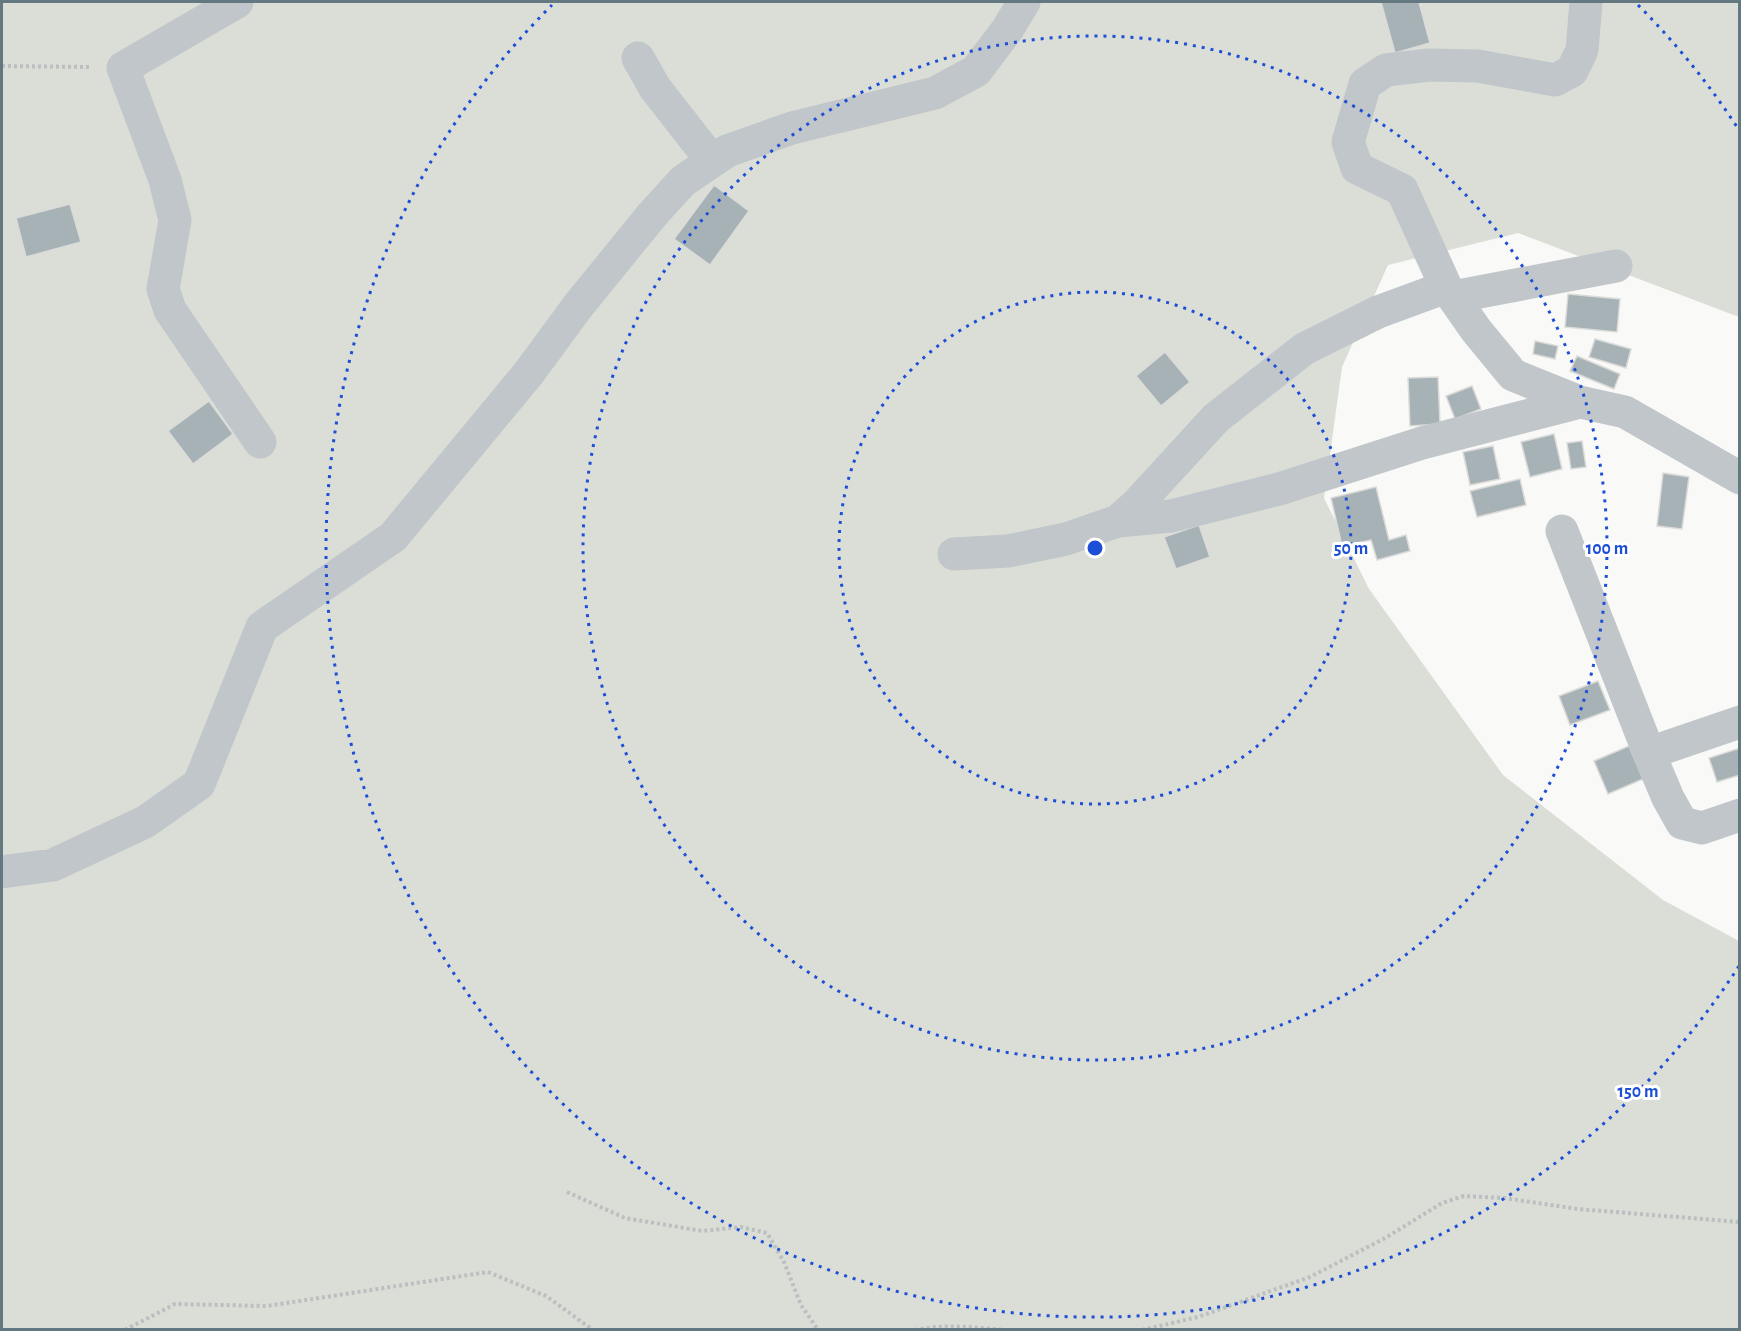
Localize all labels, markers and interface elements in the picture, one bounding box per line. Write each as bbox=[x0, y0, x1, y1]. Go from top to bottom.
centre of rings bbox=[1085, 538, 1105, 558]
text: 50 m bbox=[1334, 540, 1368, 558]
text: 100 m bbox=[1586, 540, 1628, 558]
text: 150 m bbox=[1618, 1083, 1658, 1101]

